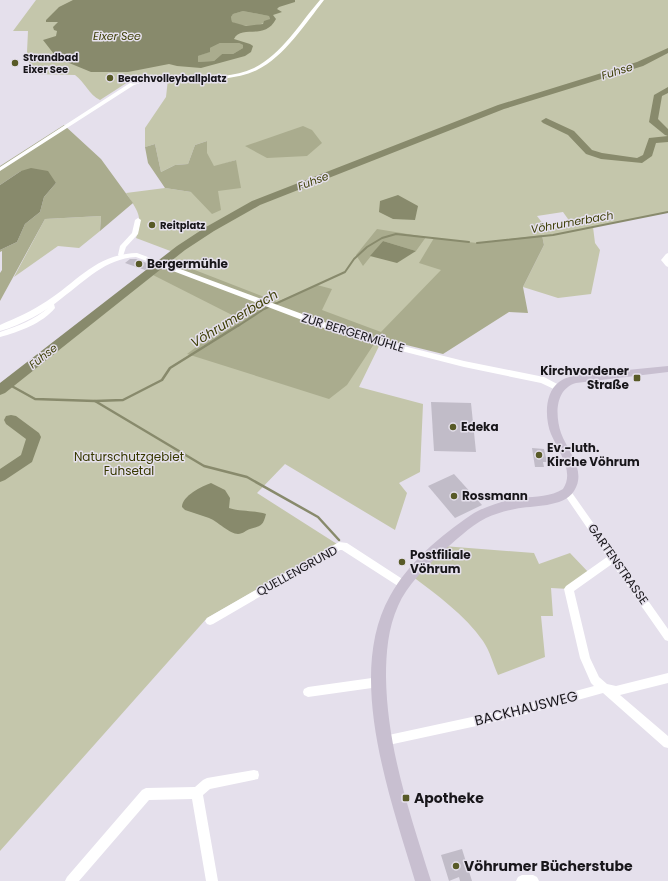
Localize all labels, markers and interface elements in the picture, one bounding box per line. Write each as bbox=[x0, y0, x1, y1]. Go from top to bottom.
water label: Eixer See bbox=[93, 28, 141, 44]
place label: Strandbad Eixer See bbox=[23, 50, 78, 77]
marker: Strandbad Eixer See bbox=[10, 58, 20, 68]
water label: Fuhse bbox=[599, 59, 635, 83]
place label: Beachvolleyballplatz bbox=[118, 71, 226, 86]
marker: Beachvolleyballplatz bbox=[105, 73, 115, 83]
water label: Fuhse bbox=[295, 168, 331, 194]
water label: Vöhrumerbach bbox=[529, 207, 615, 237]
place label: Reitplatz bbox=[160, 218, 205, 233]
marker: Reitplatz bbox=[147, 220, 157, 230]
place label: Bergermühle bbox=[147, 255, 229, 272]
marker: Bergermühle bbox=[134, 259, 144, 269]
water label: Vöhrumerbach bbox=[187, 285, 281, 352]
street label: ZUR BERGERMÜHLE bbox=[300, 309, 407, 356]
water label: Fuhse bbox=[25, 340, 61, 372]
place label: Kirchvordener Straße bbox=[540, 362, 630, 393]
marker: Kirchvordener Straße bbox=[632, 373, 642, 383]
place label: Edeka bbox=[461, 418, 499, 435]
marker: Edeka bbox=[448, 422, 458, 432]
place label: Ev.-luth. Kirche Vöhrum bbox=[547, 439, 640, 470]
park label: Naturschutzgebiet Fuhsetal bbox=[74, 448, 184, 479]
marker: Ev.-luth. Kirche Vöhrum bbox=[534, 450, 544, 460]
place label: Rossmann bbox=[462, 487, 528, 504]
marker: Rossmann bbox=[449, 491, 459, 501]
street label: GARTENSTRASSE bbox=[584, 520, 653, 607]
street label: QUELLENGRUND bbox=[253, 541, 340, 600]
place label: Postfiliale Vöhrum bbox=[410, 546, 471, 577]
marker: Postfiliale Vöhrum bbox=[397, 557, 407, 567]
street label: BACKHAUSWEG bbox=[472, 685, 580, 730]
place label: Apotheke bbox=[414, 788, 484, 808]
marker: Apotheke bbox=[401, 793, 411, 803]
place label: Vöhrumer Bücherstube bbox=[464, 856, 633, 876]
marker: Vöhrumer Bücherstube bbox=[451, 861, 461, 871]

